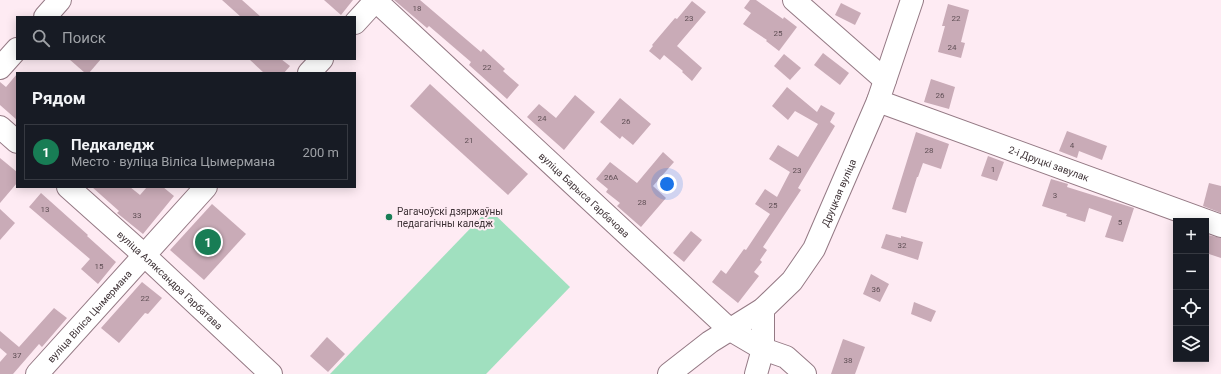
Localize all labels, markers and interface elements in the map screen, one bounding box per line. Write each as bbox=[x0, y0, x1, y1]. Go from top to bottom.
house number: 18 bbox=[413, 4, 422, 13]
house number: 23 bbox=[685, 14, 694, 23]
house number: 22 bbox=[952, 14, 961, 23]
search box bbox=[16, 16, 356, 60]
icon: search bbox=[30, 27, 52, 49]
text: Поиск bbox=[62, 29, 106, 47]
house number: 25 bbox=[774, 29, 783, 38]
house number: 24 bbox=[948, 43, 957, 52]
house number: 22 bbox=[483, 63, 492, 72]
text: Рядом bbox=[32, 88, 86, 108]
house number: 26 bbox=[936, 91, 945, 100]
house number: 24 bbox=[538, 114, 547, 123]
house number: 26 bbox=[622, 117, 631, 126]
text: Педкаледж bbox=[71, 136, 155, 154]
house number: 21 bbox=[465, 136, 474, 145]
house number: 4 bbox=[1070, 141, 1075, 150]
street label: 2-і Друцкі завулак bbox=[1007, 144, 1091, 183]
text: 1 bbox=[42, 145, 50, 160]
text: 200 m bbox=[302, 145, 339, 160]
house number: 28 bbox=[925, 146, 934, 155]
street label: вуліца Барыса Гарбачова bbox=[537, 150, 632, 239]
text: Место · вуліца Віліса Цымермана bbox=[71, 154, 275, 169]
street label: Друцкая вуліца bbox=[819, 157, 858, 228]
house number: 1 bbox=[991, 165, 995, 174]
house number: 23 bbox=[793, 166, 802, 175]
house number: 26А bbox=[604, 173, 619, 182]
your location bbox=[657, 174, 677, 194]
house number: 3 bbox=[1053, 191, 1057, 200]
house number: 28 bbox=[638, 198, 647, 207]
house number: 25 bbox=[769, 201, 778, 210]
house number: 13 bbox=[41, 205, 50, 214]
place label: Рагачоўскі дзяржаўны педагагічны каледж bbox=[397, 206, 503, 229]
house number: 33 bbox=[133, 211, 142, 220]
marker: Рагачоўскі дзяржаўны педагагічны каледж bbox=[384, 212, 394, 222]
house number: 5 bbox=[1118, 218, 1123, 227]
map controls bbox=[1173, 218, 1209, 362]
button: + bbox=[1173, 218, 1209, 254]
pin: 1 bbox=[195, 227, 221, 257]
street label: вуліца Аляксандра Гарбатава bbox=[115, 228, 225, 331]
house number: 32 bbox=[898, 241, 907, 250]
button: − bbox=[1173, 254, 1209, 290]
house number: 15 bbox=[95, 262, 104, 271]
street label: вуліца Віліса Цымермана bbox=[45, 268, 134, 364]
house number: 36 bbox=[872, 285, 881, 294]
button: locate bbox=[1173, 290, 1209, 326]
house number: 22 bbox=[141, 294, 150, 303]
button: layers bbox=[1173, 326, 1209, 362]
house number: 37 bbox=[13, 351, 22, 360]
house number: 38 bbox=[844, 356, 853, 365]

